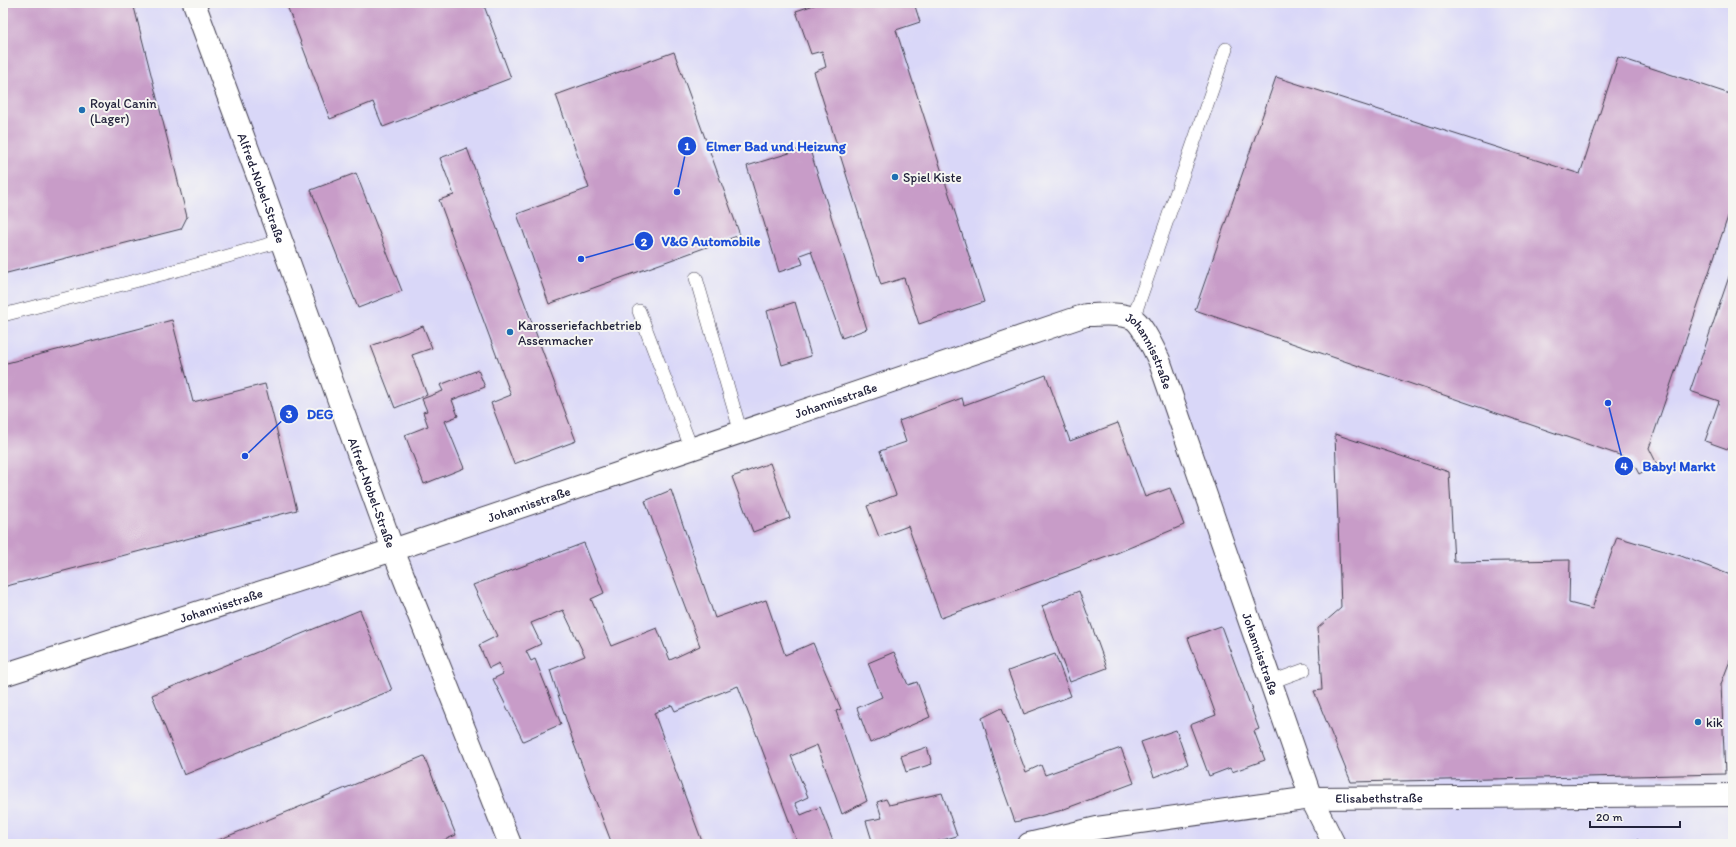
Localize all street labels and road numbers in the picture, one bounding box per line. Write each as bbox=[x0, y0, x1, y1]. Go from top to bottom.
street label: Alfred-Nobel-Straße bbox=[235, 131, 289, 245]
street label: Johannisstraße bbox=[1124, 309, 1176, 391]
street label: Johannisstraße bbox=[792, 379, 879, 421]
street label: Alfred-Nobel-Straße bbox=[345, 435, 399, 550]
street label: Johannisstraße bbox=[486, 483, 572, 525]
street label: Johannisstraße bbox=[178, 585, 265, 625]
street label: Johannisstraße bbox=[1240, 610, 1282, 697]
street label: Elisabethstraße bbox=[1335, 790, 1423, 805]

